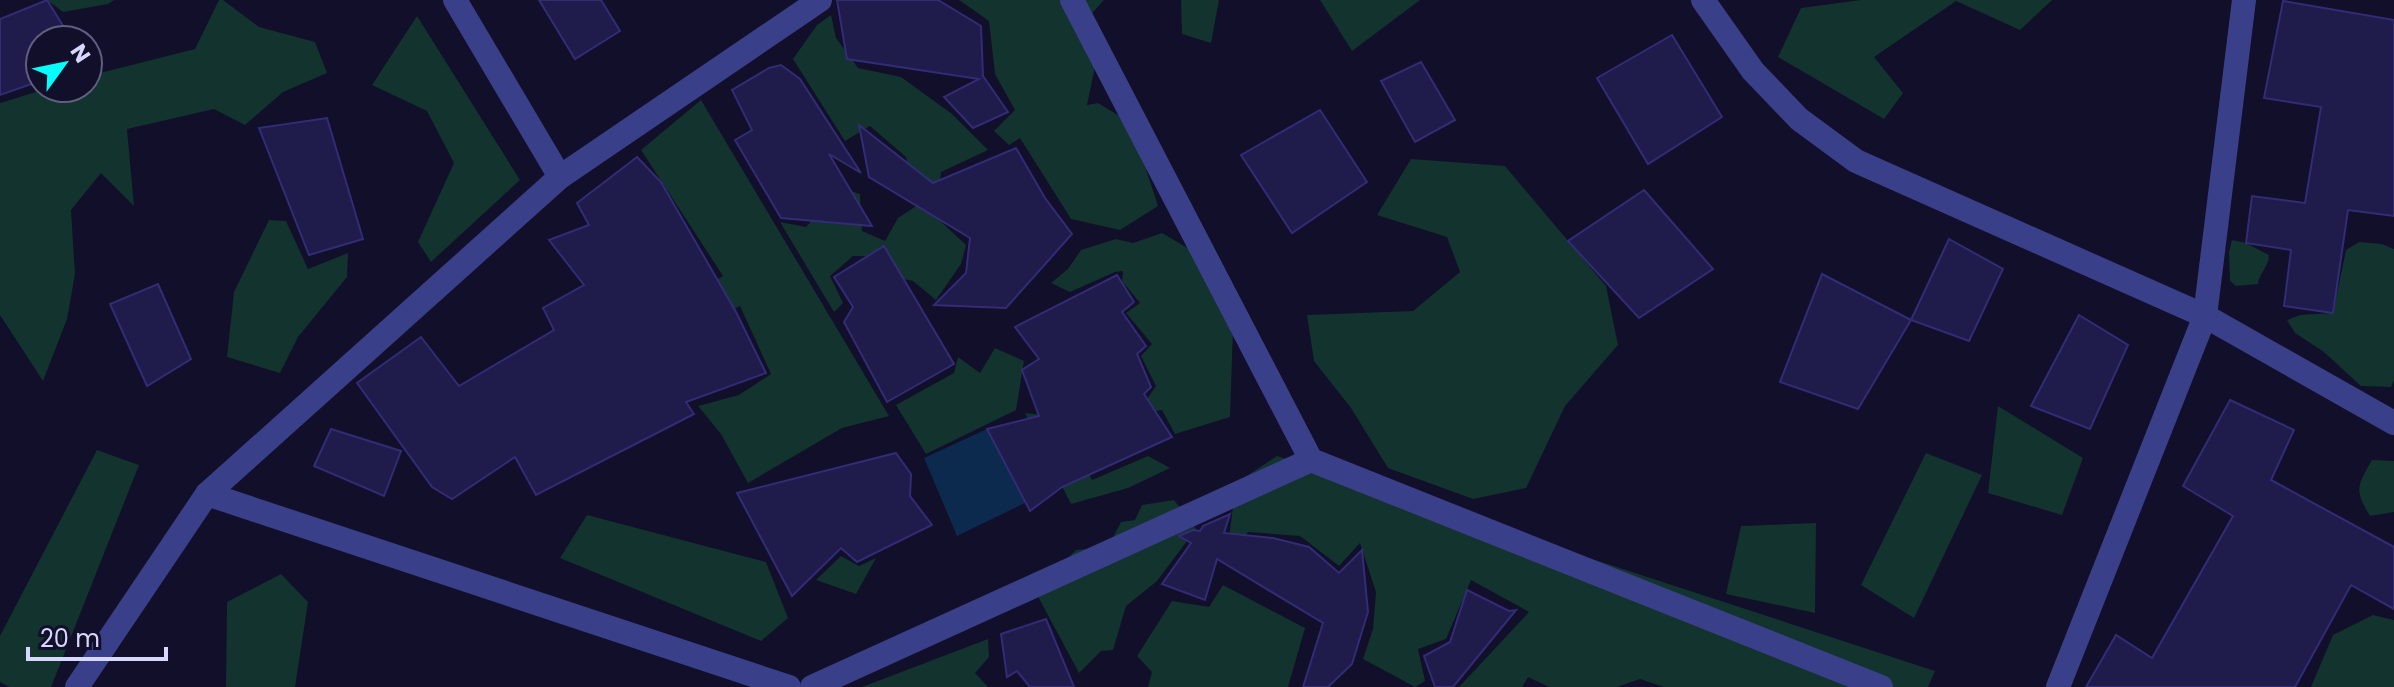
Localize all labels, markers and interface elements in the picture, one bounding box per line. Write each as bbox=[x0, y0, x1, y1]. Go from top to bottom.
north arrow bbox=[24, 24, 104, 104]
text: N bbox=[63, 38, 98, 69]
scale bar bbox=[28, 611, 166, 661]
text: 20 m bbox=[40, 622, 100, 655]

